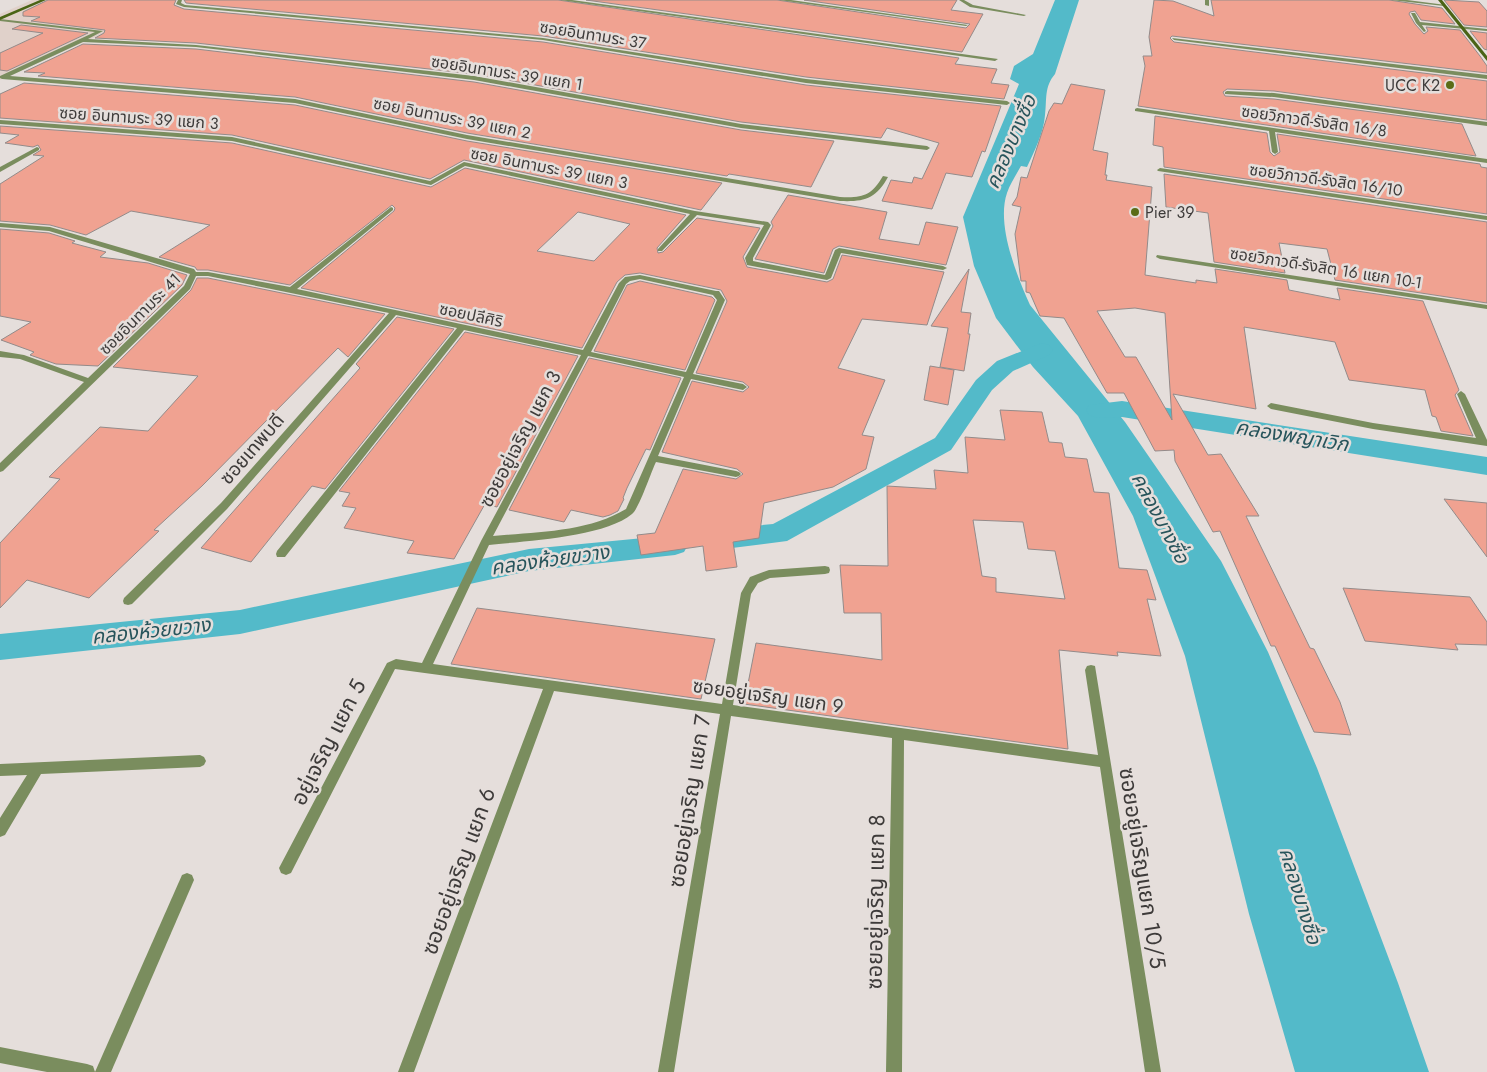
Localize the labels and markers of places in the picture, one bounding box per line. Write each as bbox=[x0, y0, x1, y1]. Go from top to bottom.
place label: UCC K2 bbox=[1385, 74, 1440, 97]
marker: UCC K2 bbox=[1444, 79, 1456, 91]
place label: Pier 39 bbox=[1145, 201, 1194, 224]
marker: Pier 39 bbox=[1129, 206, 1141, 218]

